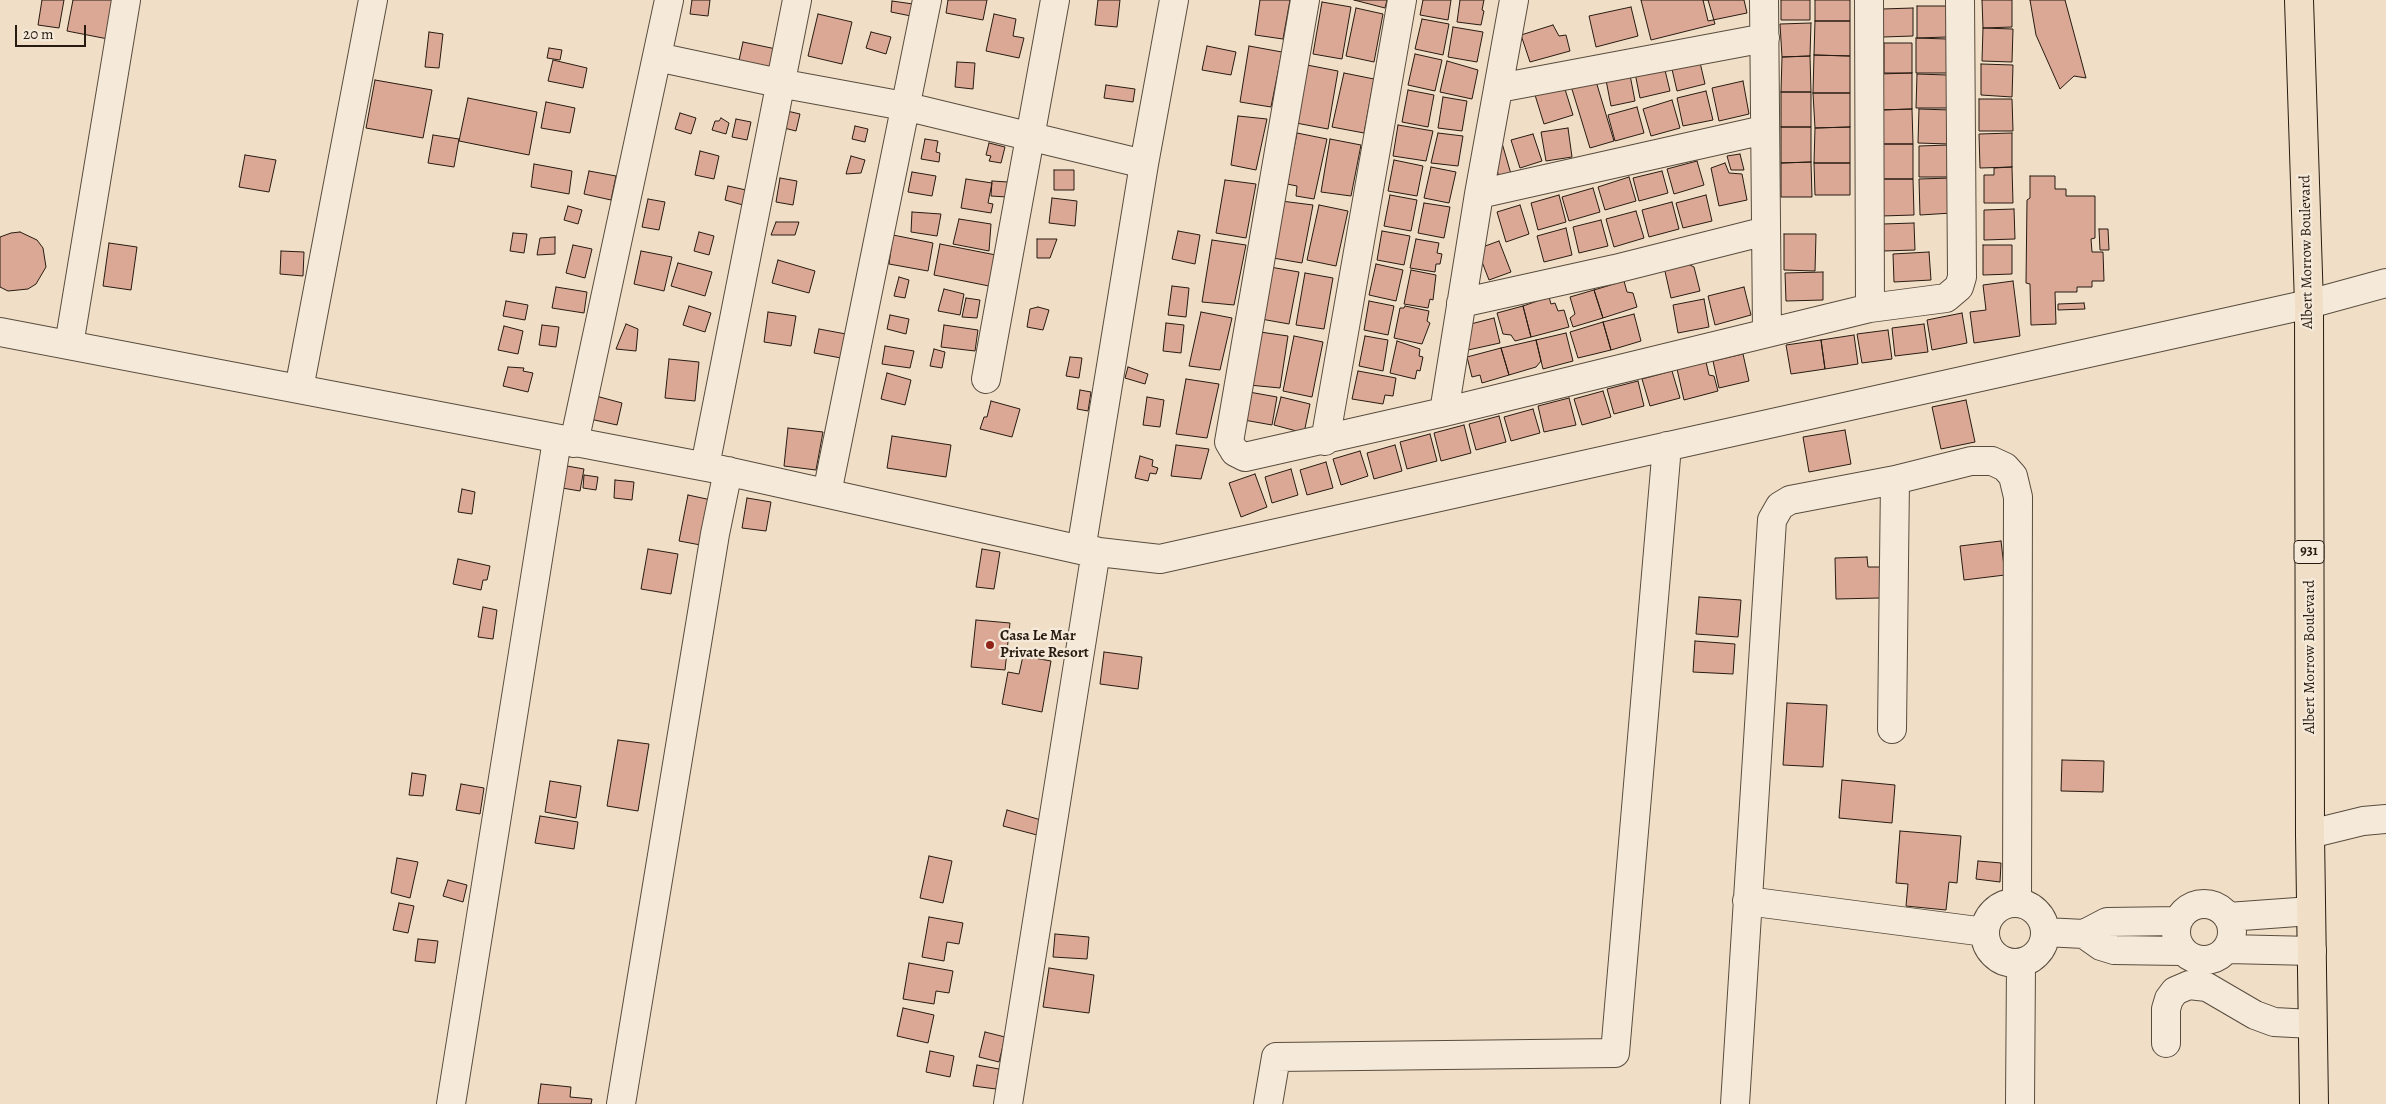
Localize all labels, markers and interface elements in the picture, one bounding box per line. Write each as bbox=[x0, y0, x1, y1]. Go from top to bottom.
scale bar bbox=[18, 15, 89, 47]
text: 20 m bbox=[23, 24, 54, 44]
street label: Albert Morrow Boulevard bbox=[2297, 175, 2317, 329]
road number: 931 bbox=[2294, 540, 2324, 564]
street label: Albert Morrow Boulevard bbox=[2301, 580, 2319, 734]
place label: Casa Le Mar Private Resort bbox=[1000, 627, 1089, 662]
marker: Casa Le Mar Private Resort bbox=[984, 639, 996, 651]

